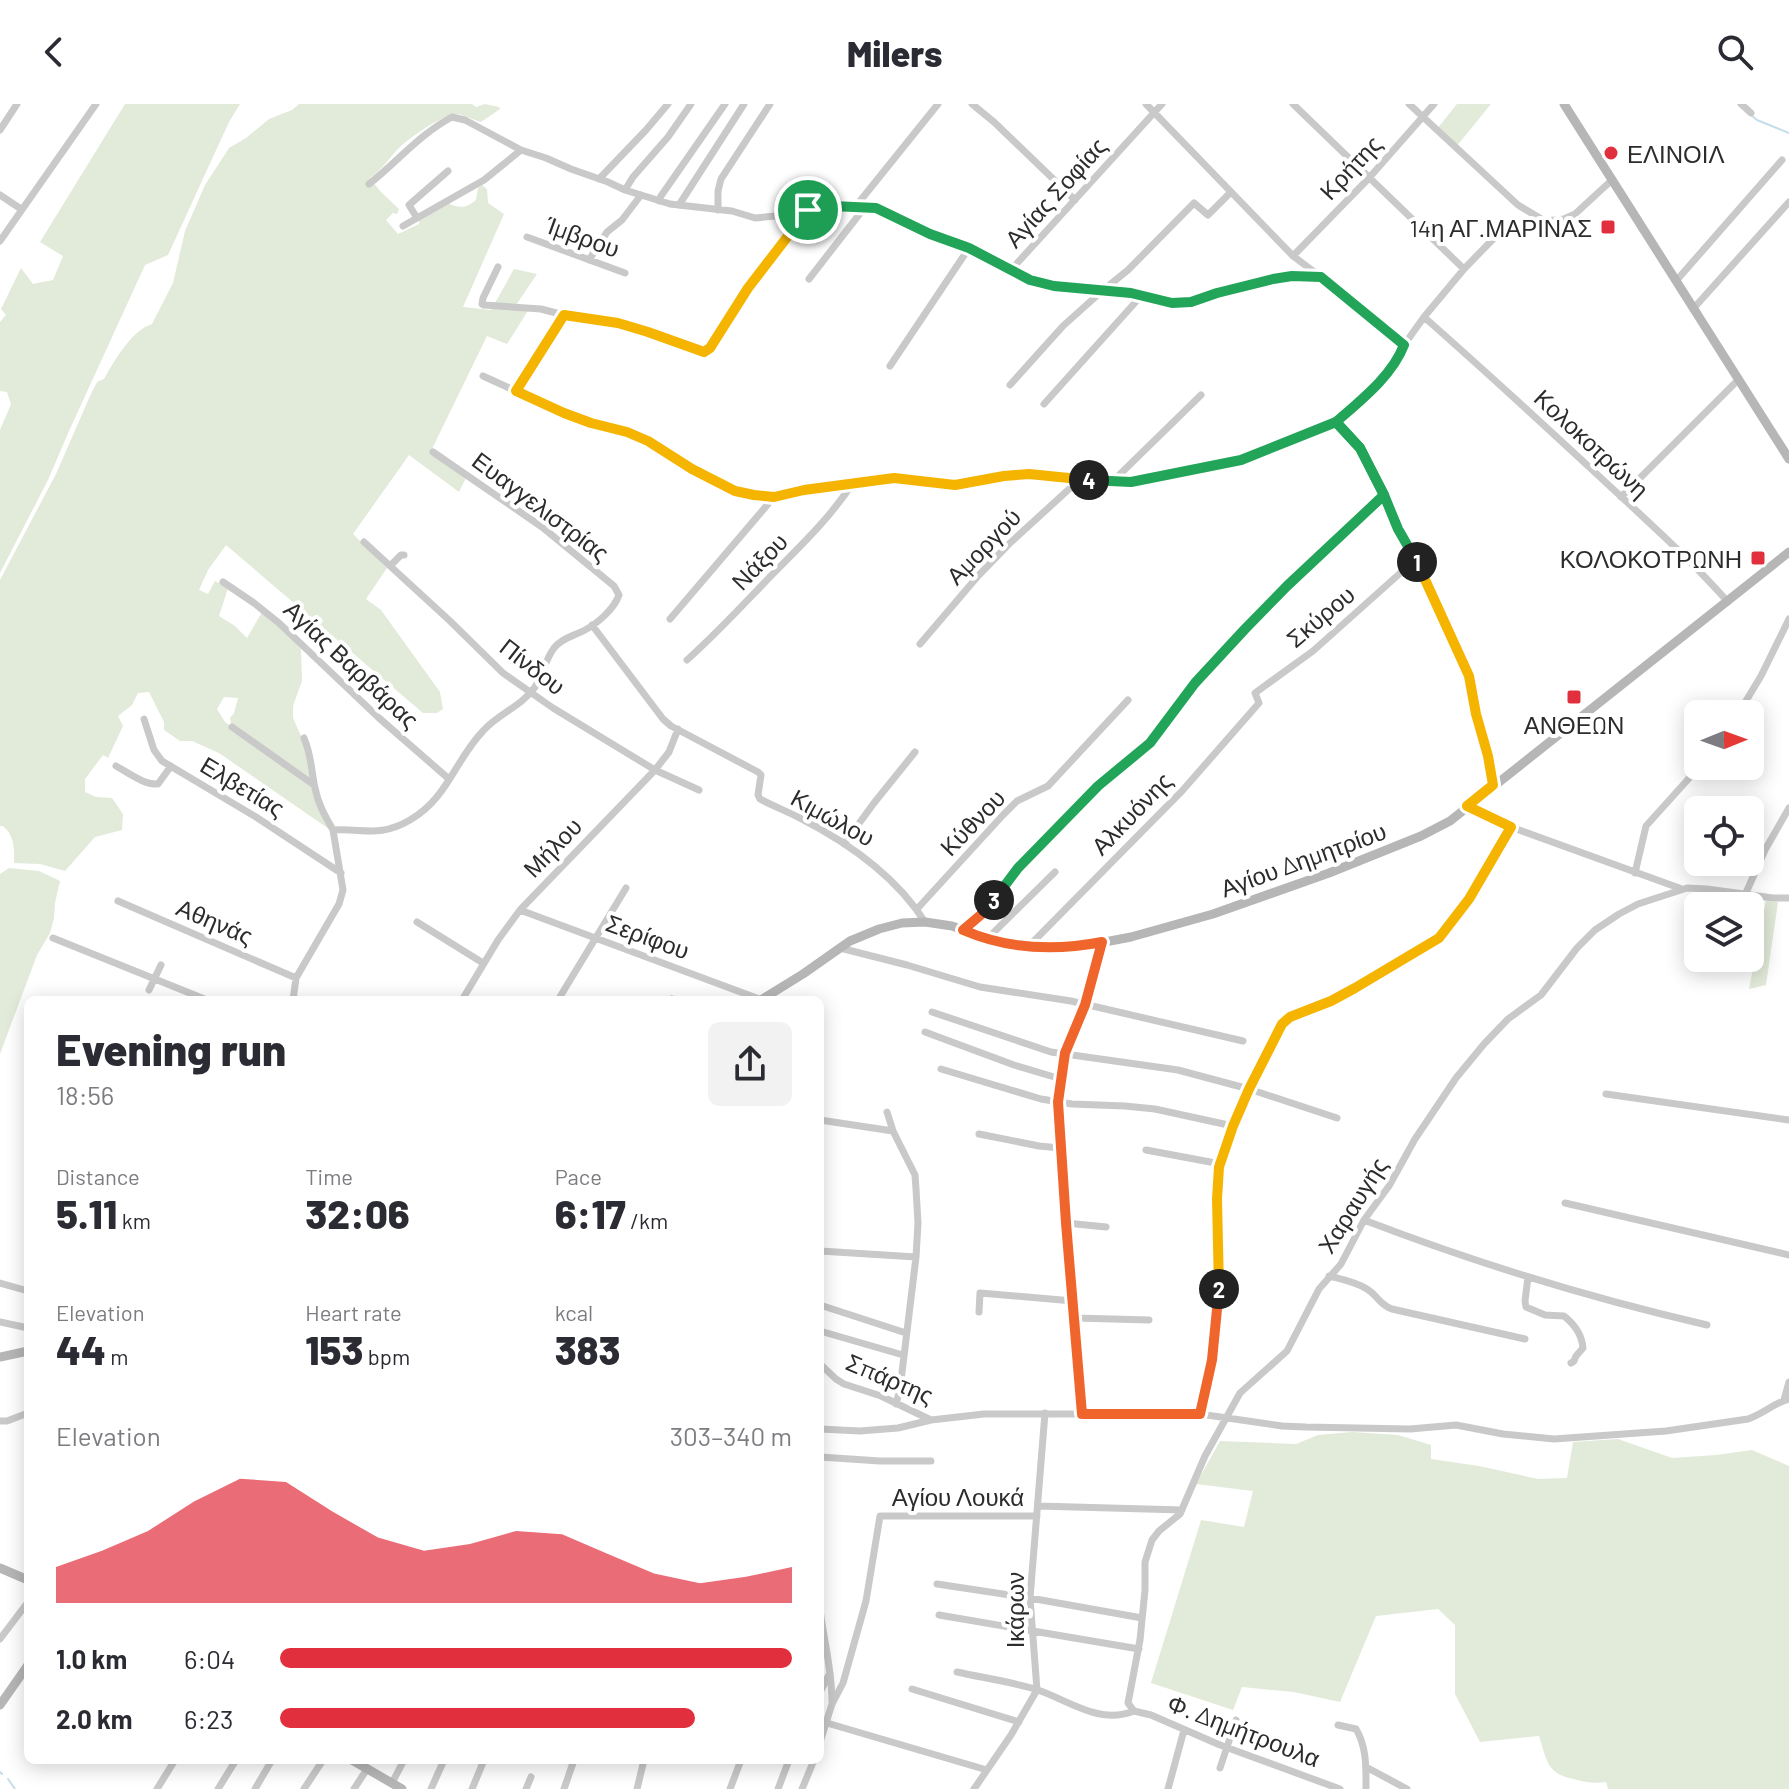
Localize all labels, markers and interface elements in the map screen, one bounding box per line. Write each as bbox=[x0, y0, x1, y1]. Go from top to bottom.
icon: back bbox=[32, 30, 76, 74]
icon: search bbox=[1713, 30, 1757, 74]
text: Milers bbox=[847, 31, 942, 74]
street label: Κρήτης bbox=[1313, 129, 1387, 205]
street label: Αγίας Σοφίας bbox=[998, 131, 1112, 253]
place label: ΕΛΙΝΟΙΛ bbox=[1627, 139, 1724, 168]
marker: ΕΛΙΝΟΙΛ bbox=[1602, 144, 1620, 162]
pin bbox=[774, 176, 842, 244]
icon: arrive bbox=[786, 188, 830, 232]
street label: Ίμβρου bbox=[541, 209, 624, 263]
place label: 14η ΑΓ.ΜΑΡΙΝΑΣ bbox=[1409, 213, 1592, 242]
marker: 14η ΑΓ.ΜΑΡΙΝΑΣ bbox=[1599, 218, 1617, 236]
street label: Κολοκοτρώνη bbox=[1529, 383, 1655, 503]
street label: Ευαγγελιστρίας bbox=[467, 445, 615, 567]
pin: 4 bbox=[1069, 460, 1109, 500]
text: 4 bbox=[1082, 467, 1096, 493]
street label: Αμοργού bbox=[940, 502, 1026, 590]
street label: Νάξου bbox=[725, 527, 793, 595]
pin: 1 bbox=[1397, 542, 1437, 582]
place label: ΚΟΛΟΚΟΤΡΩΝΗ bbox=[1560, 544, 1742, 573]
text: 1 bbox=[1413, 549, 1421, 575]
marker: ΚΟΛΟΚΟΤΡΩΝΗ bbox=[1749, 549, 1767, 567]
street label: Σκύρου bbox=[1280, 579, 1360, 653]
street label: Αγίας Βαρβάρας bbox=[279, 594, 425, 734]
street label: Πίνδου bbox=[495, 632, 571, 700]
marker: ΑΝΘΕΩΝ bbox=[1565, 688, 1583, 706]
north arrow bbox=[1684, 700, 1764, 780]
map controls bbox=[1684, 700, 1764, 972]
place label: ΑΝΘΕΩΝ bbox=[1524, 710, 1624, 739]
street label: Ελβετίας bbox=[196, 750, 290, 822]
street label: Αλκυόνης bbox=[1085, 766, 1177, 860]
street label: Κιμώλου bbox=[786, 782, 880, 852]
street label: Κύθνου bbox=[933, 783, 1011, 861]
button: locate bbox=[1684, 796, 1764, 876]
street label: Μήλου bbox=[517, 811, 587, 883]
street label: Αγίου Δημητρίου bbox=[1216, 816, 1390, 902]
pin: 3 bbox=[974, 880, 1014, 920]
text: 3 bbox=[988, 887, 1000, 913]
street label: Αθηνάς bbox=[172, 892, 258, 950]
button: layers bbox=[1684, 892, 1764, 972]
street label: Σερίφου bbox=[602, 908, 694, 964]
text: Evening run bbox=[56, 1022, 286, 1075]
button: share bbox=[708, 1022, 792, 1106]
text: 18:56 bbox=[56, 1079, 114, 1110]
street label: Χαραυγής bbox=[1311, 1152, 1393, 1258]
text: Distance bbox=[56, 1163, 140, 1189]
text: Time bbox=[305, 1163, 353, 1189]
text: Pace bbox=[555, 1163, 602, 1189]
text: 5.11 bbox=[56, 1189, 117, 1237]
text: 32:06 bbox=[305, 1189, 410, 1237]
text: 6:17 bbox=[555, 1189, 626, 1237]
text: km bbox=[117, 1207, 151, 1233]
text: /km bbox=[626, 1207, 668, 1233]
pin: 2 bbox=[1199, 1269, 1239, 1309]
text: 2 bbox=[1213, 1276, 1225, 1302]
text: Elevation bbox=[56, 1299, 145, 1325]
text: Heart rate bbox=[305, 1299, 402, 1325]
text: kcal bbox=[555, 1299, 593, 1325]
text: 44 bbox=[56, 1325, 106, 1373]
text: 153 bbox=[305, 1325, 363, 1373]
text: 383 bbox=[555, 1325, 620, 1373]
text: m bbox=[106, 1343, 129, 1369]
text: bpm bbox=[363, 1343, 410, 1369]
street label: Σπάρτης bbox=[842, 1347, 938, 1409]
text: Elevation bbox=[56, 1420, 161, 1451]
text: 303–340 m bbox=[670, 1420, 792, 1451]
street label: Αγίου Λουκά bbox=[892, 1482, 1024, 1511]
street label: Ικάρων bbox=[1000, 1572, 1029, 1648]
text: 1.0 km bbox=[56, 1643, 127, 1674]
text: 6:04 bbox=[184, 1643, 235, 1674]
street label: Φ. Δημήτρουλα bbox=[1164, 1688, 1324, 1772]
text: 2.0 km bbox=[56, 1703, 133, 1734]
text: 6:23 bbox=[184, 1703, 233, 1734]

